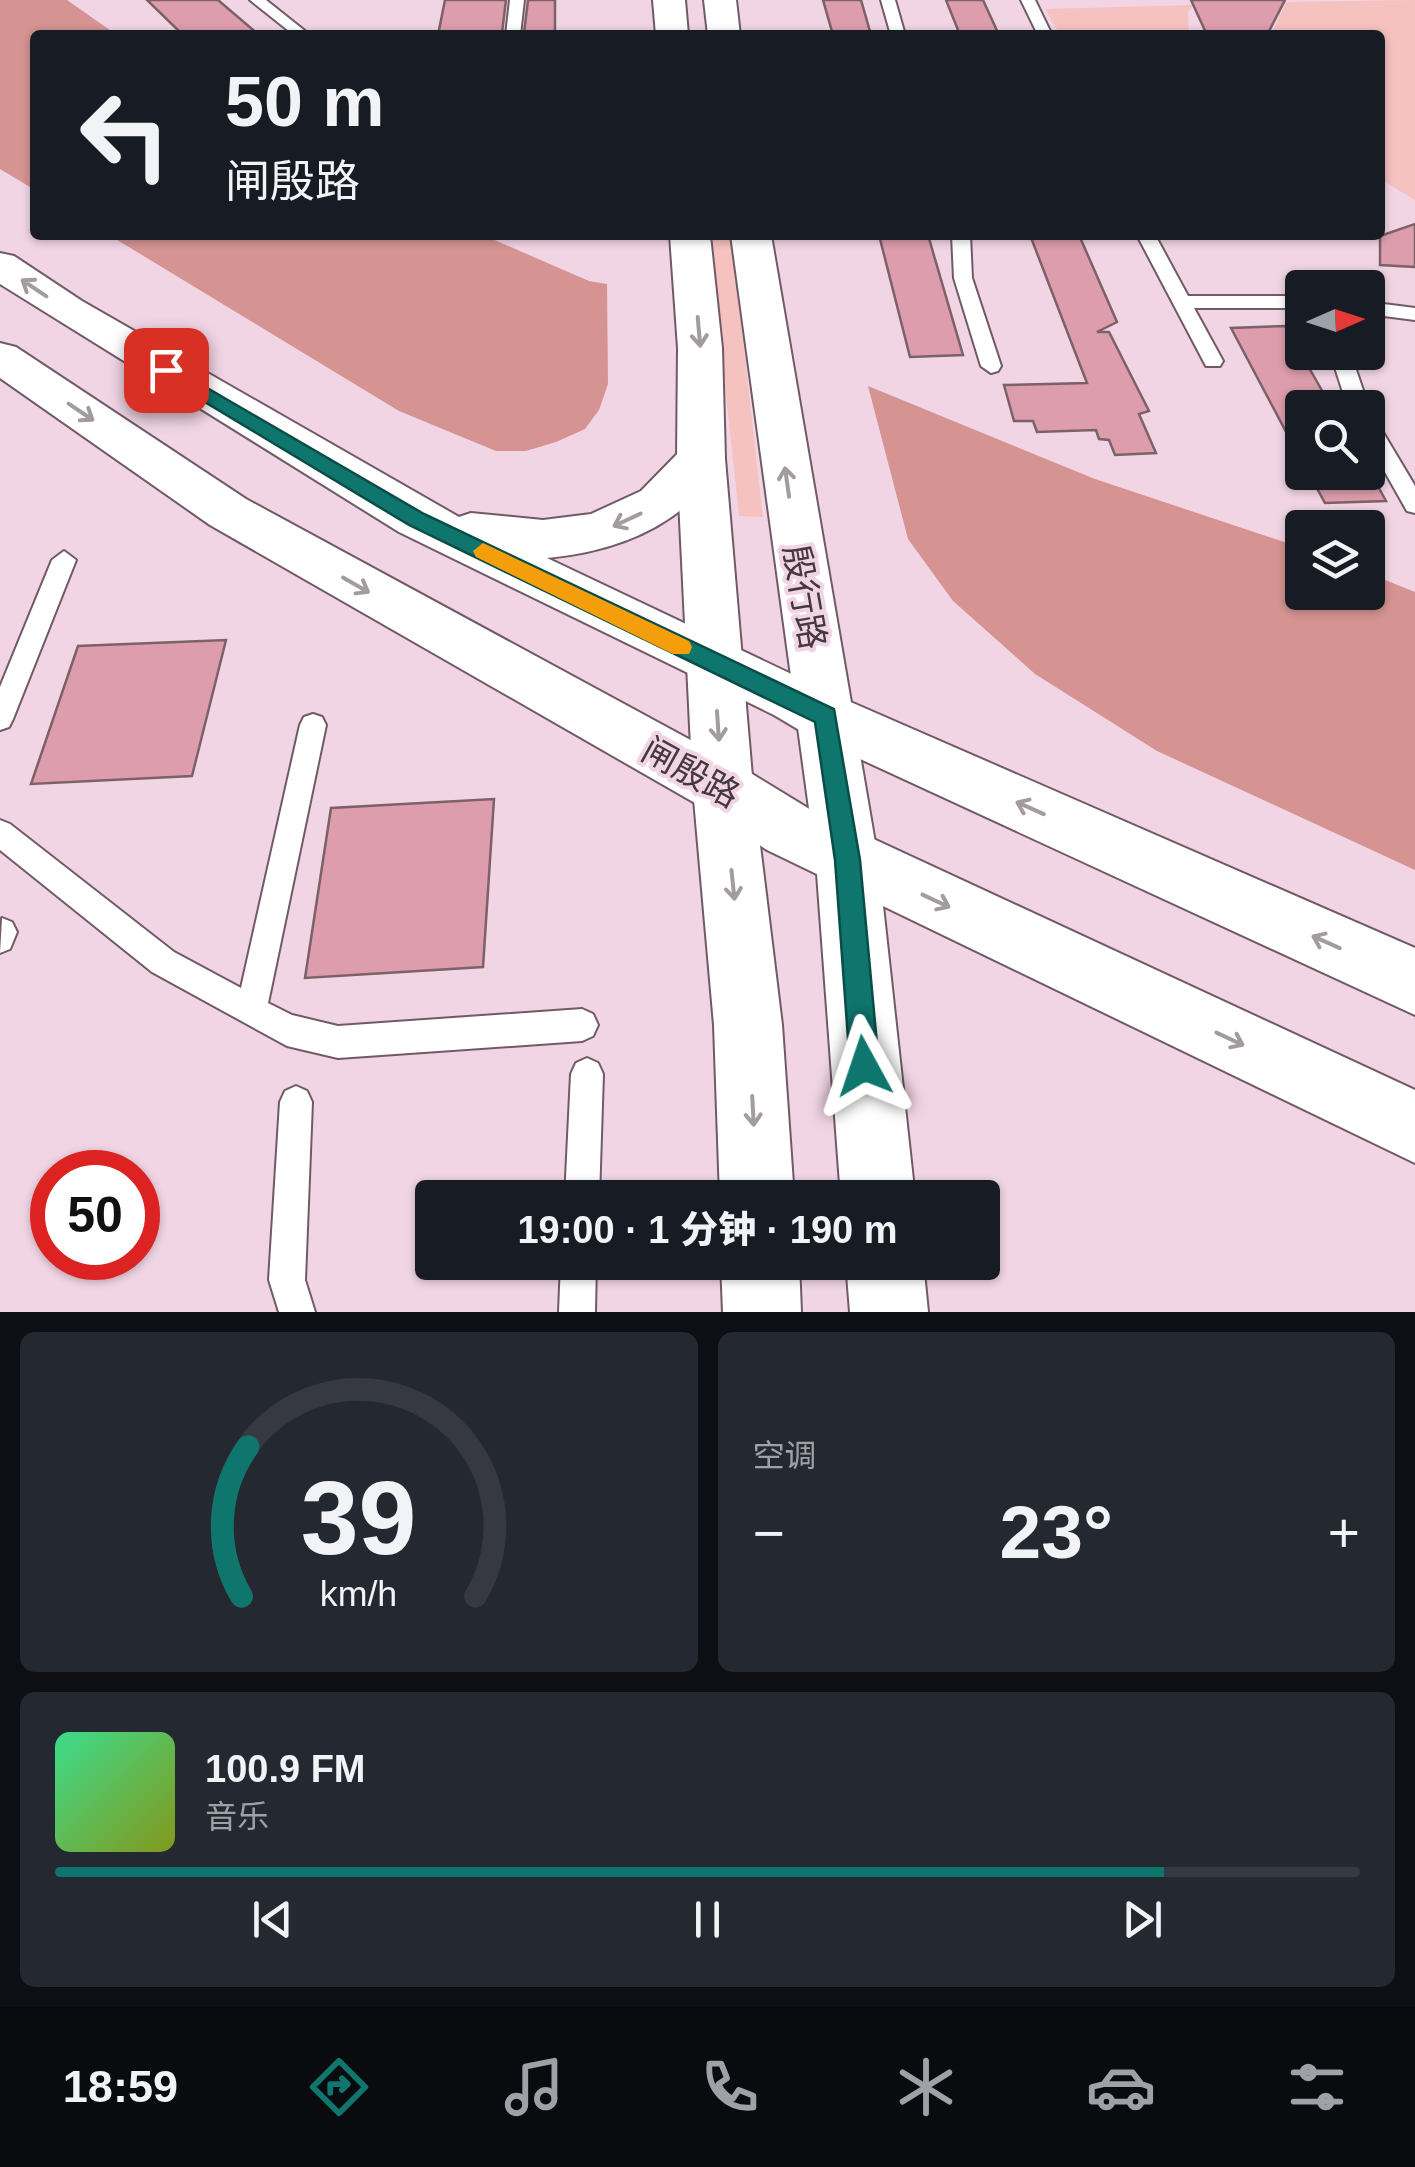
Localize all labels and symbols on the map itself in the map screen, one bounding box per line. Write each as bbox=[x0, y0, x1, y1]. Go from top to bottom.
north arrow bbox=[1285, 270, 1385, 370]
one-way arrow bbox=[20, 277, 48, 298]
one-way arrow bbox=[689, 316, 708, 348]
pin bbox=[124, 328, 209, 413]
one-way arrow bbox=[66, 401, 94, 422]
one-way arrow bbox=[778, 467, 796, 499]
one-way arrow bbox=[612, 512, 643, 530]
street label: 殷行路 bbox=[777, 542, 833, 652]
one-way arrow bbox=[341, 575, 370, 595]
one-way arrow bbox=[709, 709, 728, 741]
street label: 闸殷路 bbox=[636, 729, 746, 815]
one-way arrow bbox=[1016, 798, 1046, 817]
one-way arrow bbox=[724, 869, 743, 901]
one-way arrow bbox=[920, 893, 950, 912]
one-way arrow bbox=[1311, 932, 1342, 950]
position arrow bbox=[812, 1014, 916, 1118]
one-way arrow bbox=[1214, 1031, 1244, 1050]
one-way arrow bbox=[744, 1095, 763, 1127]
speed limit sign: 50 bbox=[30, 1150, 160, 1280]

